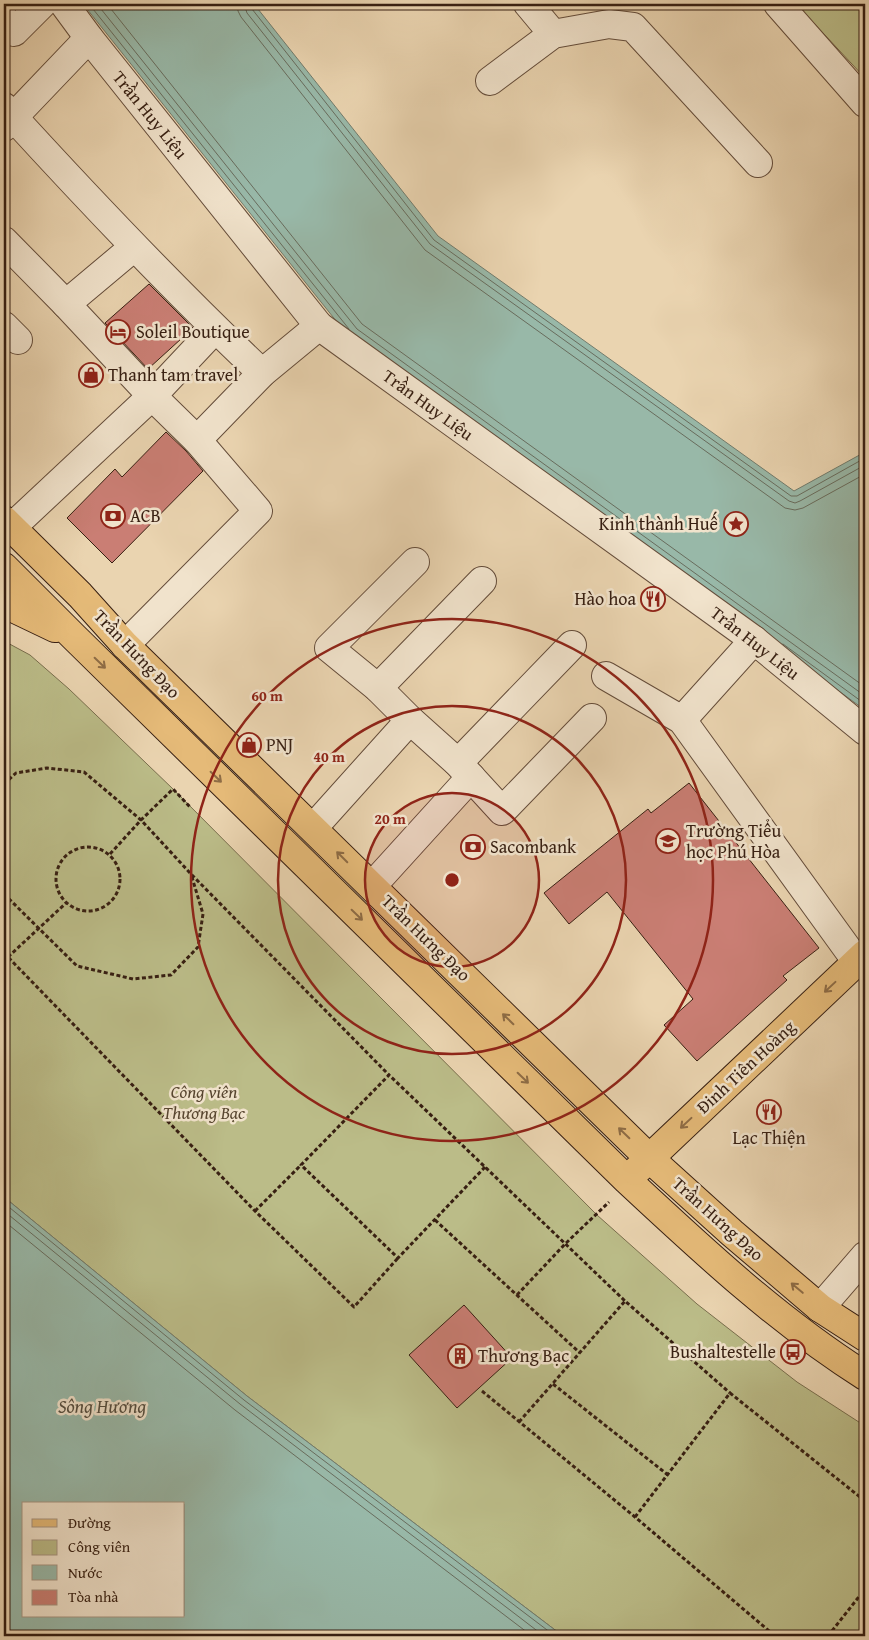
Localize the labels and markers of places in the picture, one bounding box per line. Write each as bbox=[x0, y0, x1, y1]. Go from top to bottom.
place label: Soleil Boutique bbox=[136, 318, 250, 345]
hotel icon: Soleil Boutique bbox=[105, 319, 131, 345]
place label: Thanh tam travel bbox=[108, 361, 238, 388]
shop icon: Thanh tam travel bbox=[78, 362, 104, 388]
place label: ACB bbox=[130, 502, 161, 529]
bank icon: ACB bbox=[100, 503, 126, 529]
place label: Kinh thành Huế bbox=[599, 510, 718, 537]
place icon: Kinh thành Huế bbox=[723, 511, 749, 537]
place label: Hào hoa bbox=[575, 585, 636, 612]
restaurant icon: Hào hoa bbox=[640, 586, 666, 612]
place label: PNJ bbox=[266, 731, 293, 758]
shop icon: PNJ bbox=[236, 732, 262, 758]
place label: Trường Tiểu học Phú Hòa bbox=[686, 817, 782, 865]
school or university icon: Trường Tiểu học Phú Hòa bbox=[655, 828, 681, 854]
place label: Sacombank bbox=[490, 833, 577, 860]
bank icon: Sacombank bbox=[460, 834, 486, 860]
centre of rings bbox=[443, 871, 461, 889]
restaurant icon: Lạc Thiện bbox=[756, 1099, 782, 1125]
place label: Lạc Thiện bbox=[732, 1124, 806, 1151]
place label: Bushaltestelle bbox=[670, 1338, 776, 1365]
bus stop icon: Bushaltestelle bbox=[780, 1339, 806, 1365]
place label: Thương Bạc bbox=[478, 1342, 569, 1369]
building icon: Thương Bạc bbox=[447, 1343, 473, 1369]

